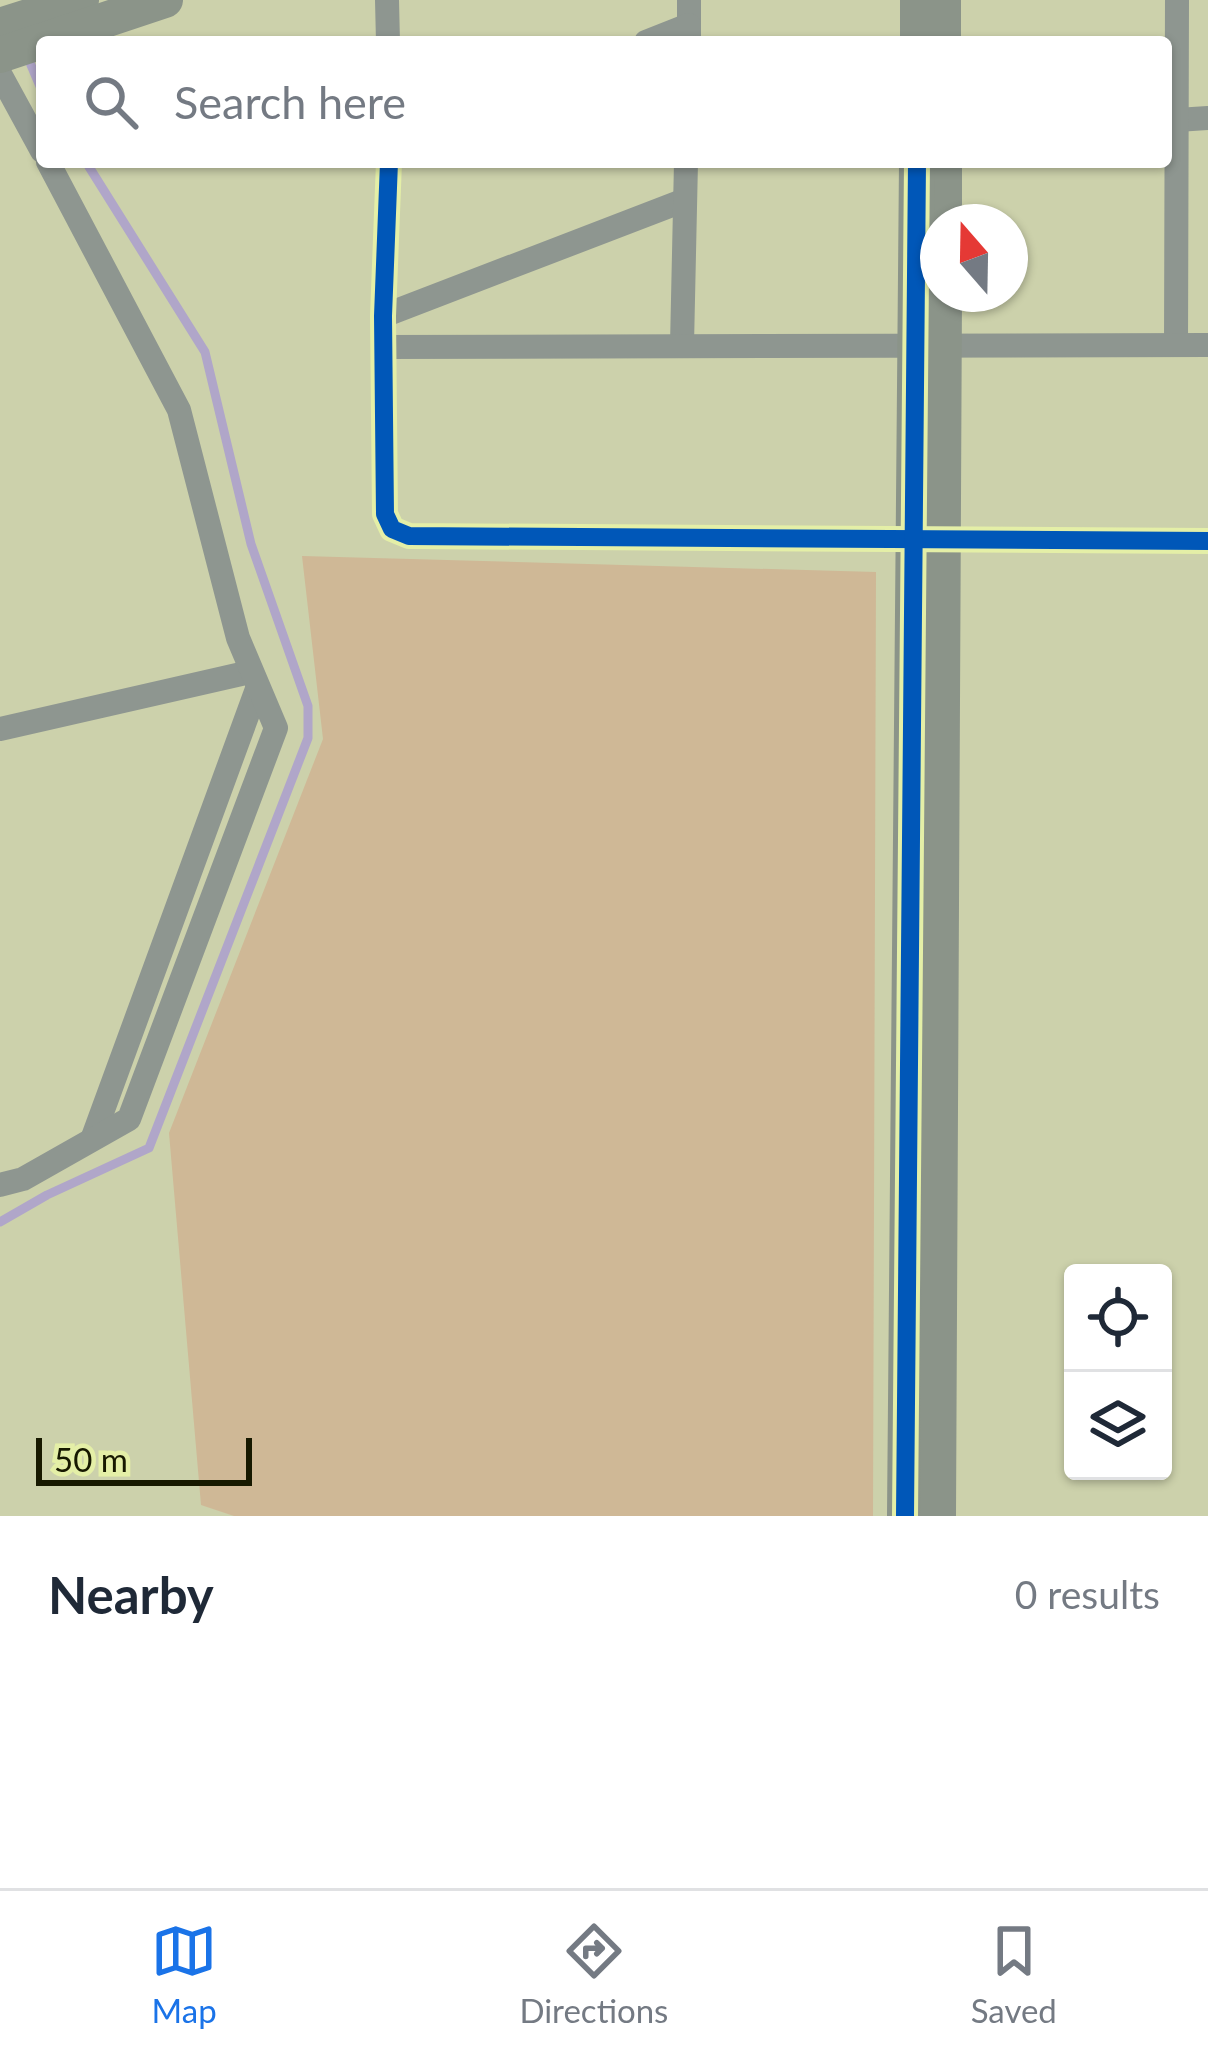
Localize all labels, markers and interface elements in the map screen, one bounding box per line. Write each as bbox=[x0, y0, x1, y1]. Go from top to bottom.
search box bbox=[36, 36, 1172, 168]
icon: search bbox=[78, 69, 144, 135]
text: Search here bbox=[174, 75, 406, 129]
north arrow bbox=[920, 204, 1028, 312]
map controls bbox=[1064, 1264, 1172, 1480]
button: locate bbox=[1064, 1264, 1172, 1372]
button: layers bbox=[1064, 1372, 1172, 1480]
scale bar bbox=[36, 1432, 252, 1485]
text: 50 m bbox=[54, 1439, 128, 1479]
text: Nearby bbox=[48, 1564, 214, 1625]
text: 0 results bbox=[1015, 1571, 1160, 1617]
tab: Map bbox=[151, 1918, 217, 2030]
tab: Directions bbox=[519, 1918, 668, 2030]
tab: Saved bbox=[971, 1918, 1057, 2030]

